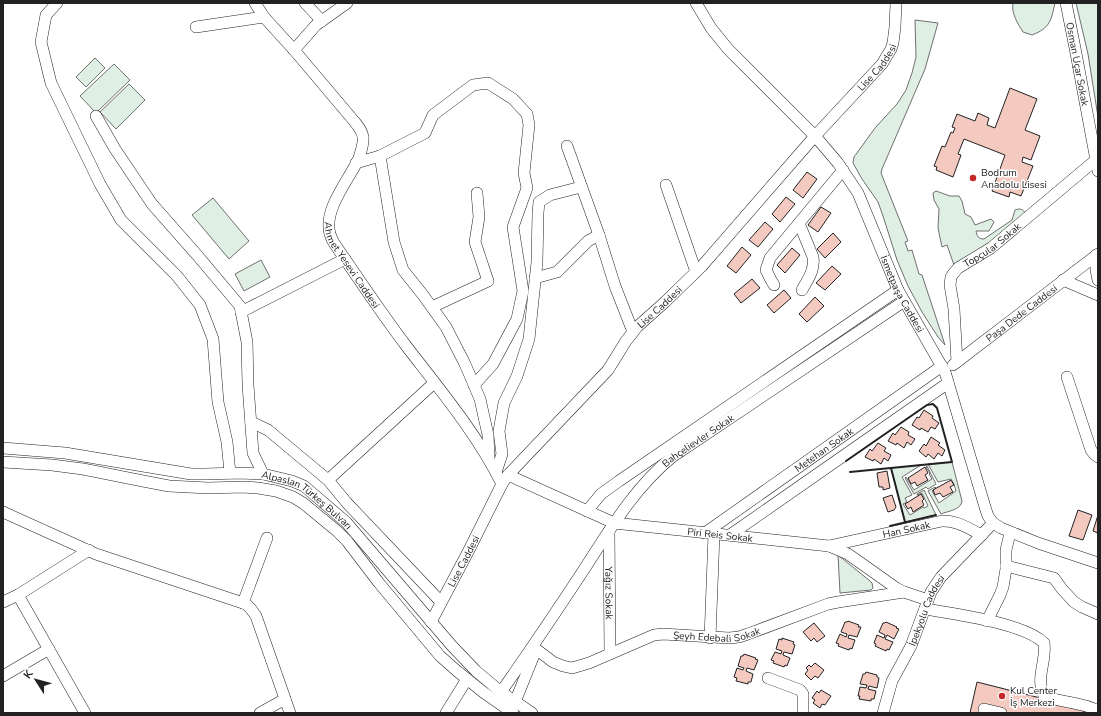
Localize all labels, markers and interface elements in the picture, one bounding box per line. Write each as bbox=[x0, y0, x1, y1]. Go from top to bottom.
street label: Osman Uçar Sokak bbox=[1062, 21, 1092, 108]
street label: Lise Caddesi bbox=[854, 42, 900, 94]
place label: Bodrum Anadolu Lisesi bbox=[981, 166, 1047, 192]
marker: Bodrum Anadolu Lisesi bbox=[968, 173, 978, 183]
street label: Topçular Sokak bbox=[961, 219, 1025, 271]
street label: Ahmet Yesevi Caddesi bbox=[321, 222, 383, 311]
street label: İsmetpaşa Caddesi bbox=[877, 254, 927, 335]
street label: Paşa Dede Caddesi bbox=[983, 282, 1061, 345]
street label: Lise Caddesi bbox=[634, 283, 685, 332]
street label: Bahçelievler Sokak bbox=[659, 411, 738, 471]
street label: Metehan Sokak bbox=[792, 424, 857, 476]
street label: Alpaslan Türkeş Bulvarı bbox=[260, 468, 355, 533]
street label: Han Sokak bbox=[881, 518, 932, 542]
street label: Piri Reis Sokak bbox=[686, 525, 754, 546]
street label: Lise Caddesi bbox=[445, 533, 483, 590]
street label: Yağız Sokak bbox=[601, 565, 616, 621]
street label: İpekyolu Caddesi bbox=[906, 572, 948, 648]
street label: Şeyh Edebali Sokak bbox=[673, 624, 763, 646]
north arrow bbox=[16, 660, 56, 700]
text: K bbox=[20, 666, 37, 682]
place label: Kul Center İş Merkezi bbox=[1010, 684, 1057, 710]
marker: Kul Center İş Merkezi bbox=[997, 691, 1007, 701]

